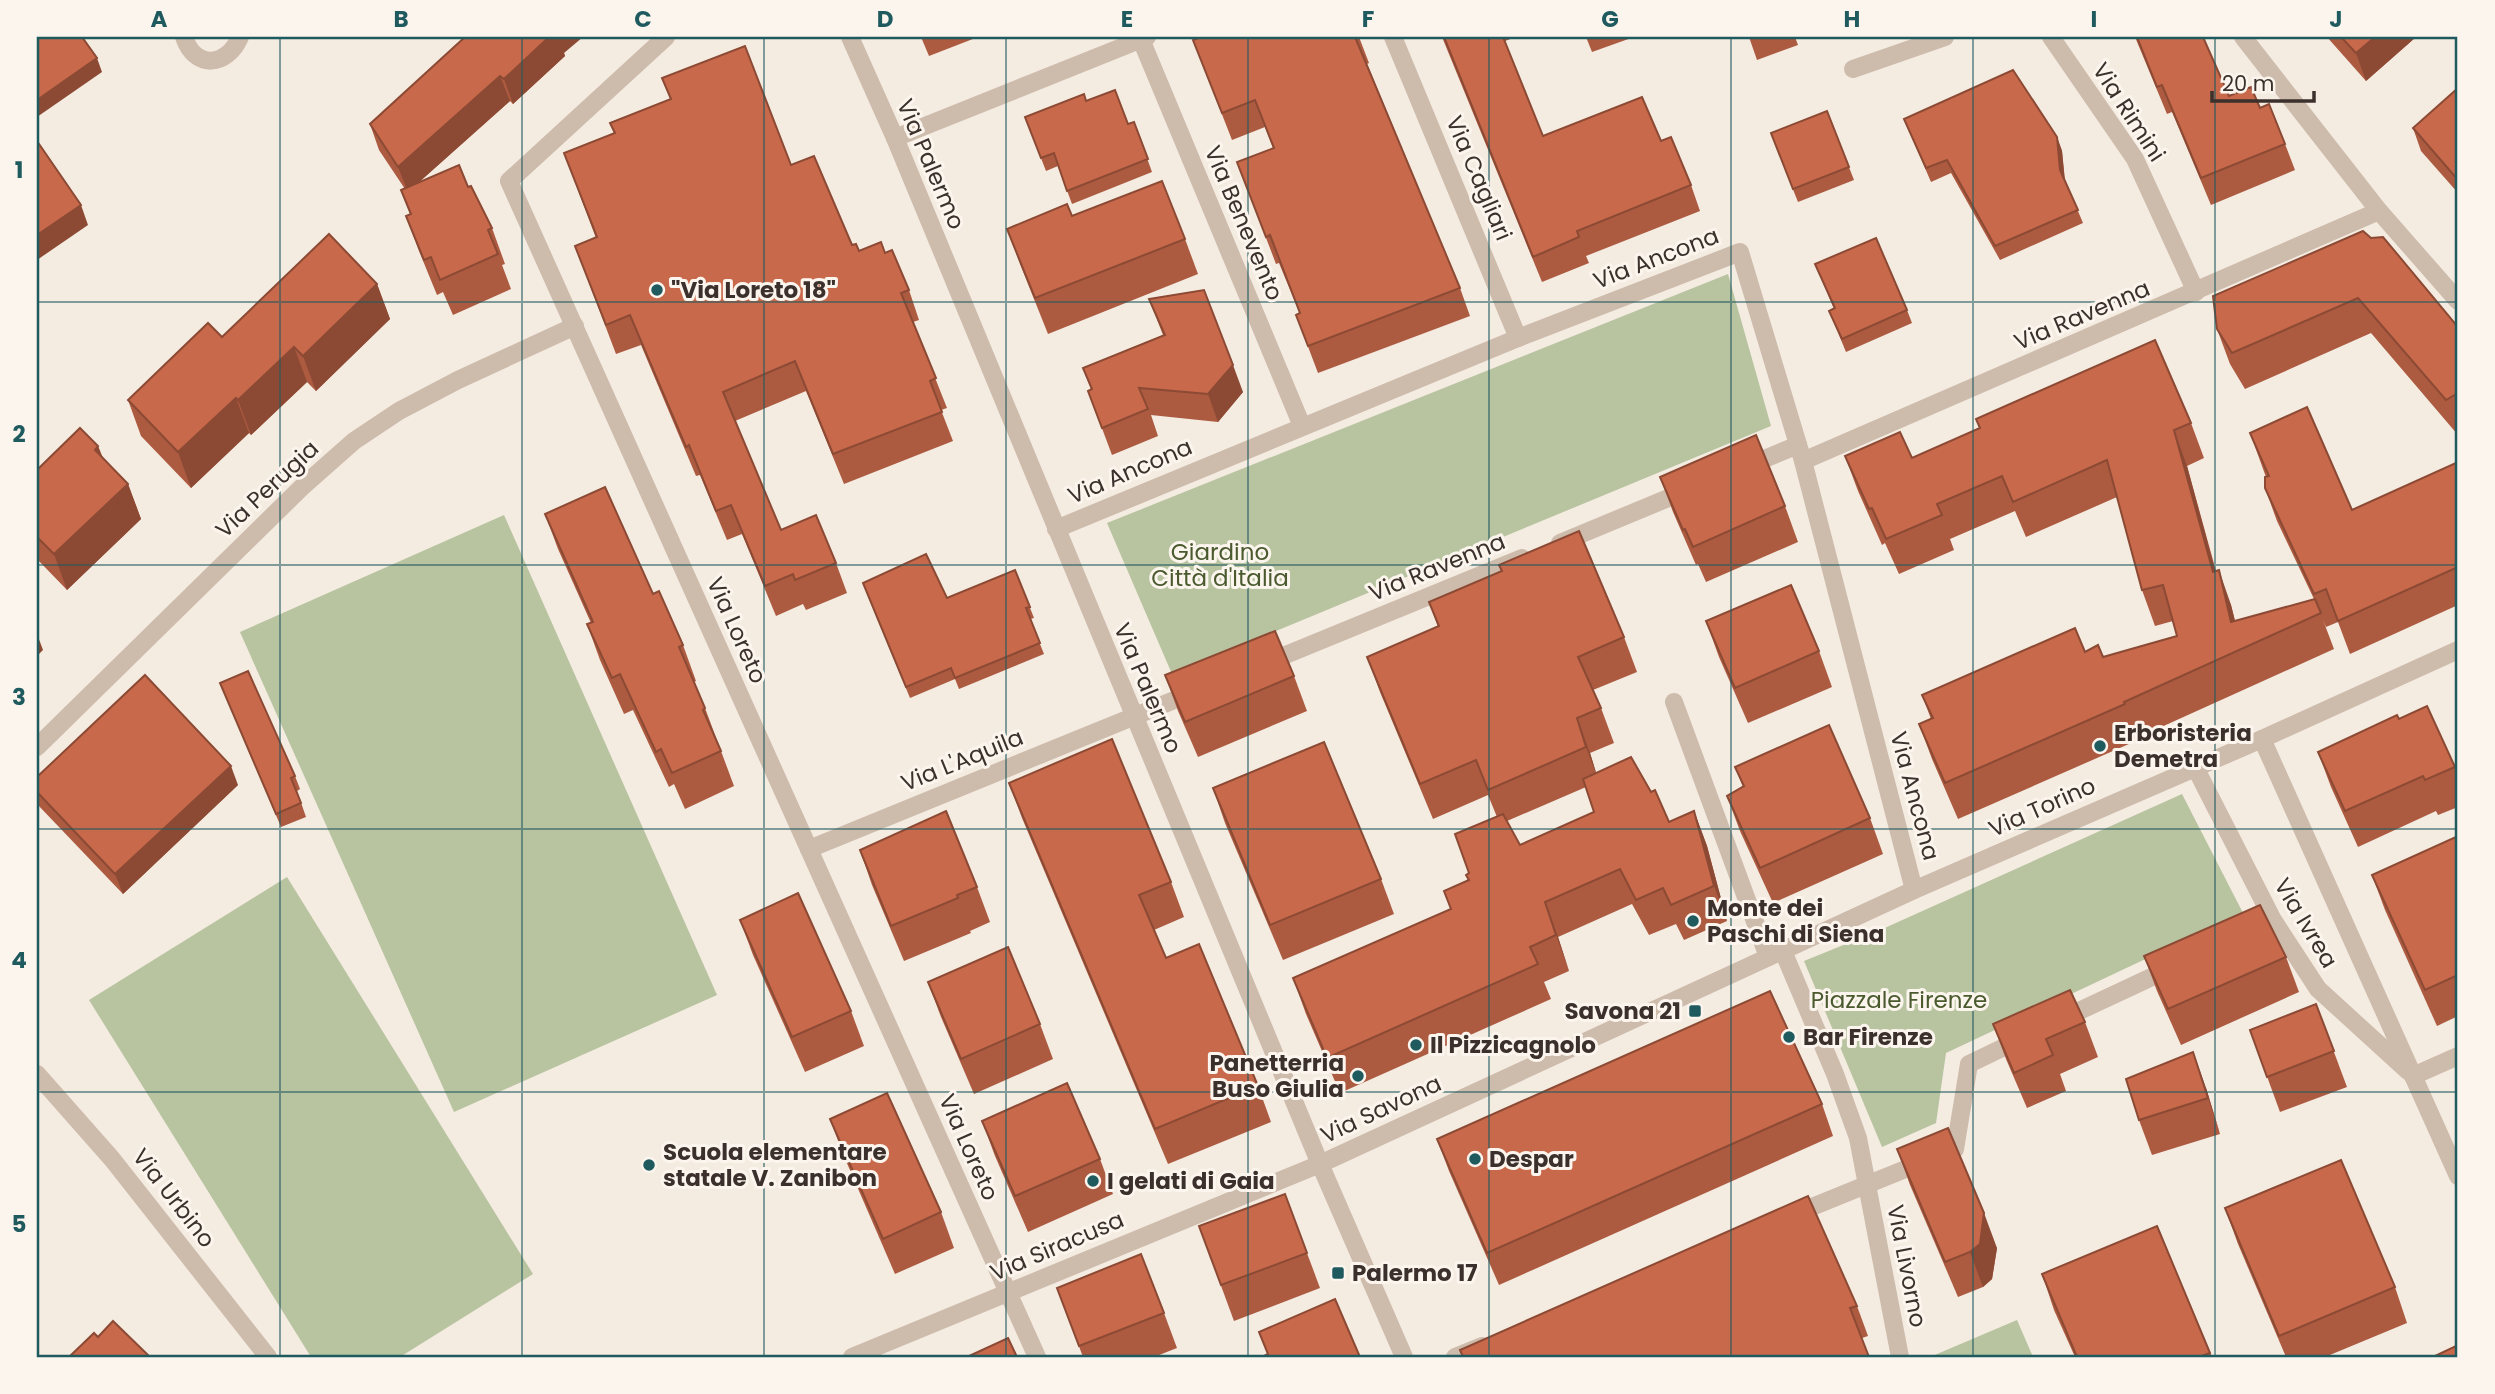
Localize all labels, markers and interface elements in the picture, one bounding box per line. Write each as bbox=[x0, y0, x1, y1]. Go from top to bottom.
text: A bbox=[151, 3, 168, 35]
text: B bbox=[393, 3, 409, 35]
text: C bbox=[634, 3, 652, 35]
text: D bbox=[877, 3, 893, 35]
text: E bbox=[1121, 3, 1133, 35]
text: F bbox=[1362, 3, 1374, 35]
text: G bbox=[1601, 3, 1619, 35]
text: H bbox=[1844, 3, 1860, 35]
text: I bbox=[2091, 3, 2097, 35]
text: J bbox=[2329, 3, 2343, 35]
street label: Via Rimini bbox=[2085, 56, 2173, 168]
scale bar bbox=[2212, 60, 2313, 104]
text: 20 m bbox=[2222, 69, 2275, 98]
street label: Via Palermo bbox=[889, 94, 973, 234]
street label: Via Cagliari bbox=[1438, 111, 1520, 245]
street label: Via Benevento bbox=[1197, 141, 1291, 305]
text: 1 bbox=[15, 154, 23, 186]
street label: Via Ancona bbox=[1589, 219, 1723, 297]
street label: Via Ravenna bbox=[2009, 272, 2155, 358]
place label: "Via Loreto 18" bbox=[671, 274, 836, 306]
marker: "Via Loreto 18" bbox=[649, 282, 665, 298]
text: 2 bbox=[12, 418, 26, 450]
street label: Via Ancona bbox=[1063, 430, 1197, 512]
street label: Via Perugia bbox=[208, 433, 326, 545]
street label: Via Ravenna bbox=[1364, 525, 1510, 609]
park label: Giardino Città d'Italia bbox=[1151, 536, 1289, 594]
street label: Via Loreto bbox=[699, 572, 775, 688]
street label: Via Palermo bbox=[1106, 618, 1190, 758]
text: 3 bbox=[12, 681, 26, 713]
place label: Erboristeria Demetra bbox=[2114, 717, 2252, 775]
street label: Via L'Aquila bbox=[896, 721, 1028, 799]
street label: Via Ancona bbox=[1882, 728, 1948, 864]
marker: Erboristeria Demetra bbox=[2092, 738, 2108, 754]
street label: Via Torino bbox=[1984, 769, 2100, 845]
street label: Via Ivrea bbox=[2267, 872, 2345, 974]
place label: Monte dei Paschi di Siena bbox=[1707, 892, 1884, 950]
marker: Monte dei Paschi di Siena bbox=[1685, 913, 1701, 929]
text: 4 bbox=[11, 944, 27, 976]
park label: Piazzale Firenze bbox=[1811, 984, 1987, 1016]
place label: Savona 21 bbox=[1564, 995, 1681, 1027]
marker: Savona 21 bbox=[1687, 1003, 1703, 1019]
place label: Bar Firenze bbox=[1803, 1021, 1933, 1053]
place label: Il Pizzicagnolo bbox=[1430, 1029, 1596, 1061]
marker: Bar Firenze bbox=[1781, 1029, 1797, 1045]
marker: Il Pizzicagnolo bbox=[1408, 1037, 1424, 1053]
place label: Panetterria Buso Giulia bbox=[1209, 1047, 1344, 1105]
street label: Via Savona bbox=[1315, 1067, 1447, 1151]
marker: Panetterria Buso Giulia bbox=[1350, 1068, 1366, 1084]
street label: Via Loreto bbox=[931, 1089, 1007, 1205]
place label: Scuola elementare statale V. Zanibon bbox=[663, 1136, 887, 1194]
street label: Via Urbino bbox=[125, 1142, 223, 1254]
place label: Despar bbox=[1489, 1143, 1574, 1175]
marker: Despar bbox=[1467, 1151, 1483, 1167]
marker: Scuola elementare statale V. Zanibon bbox=[641, 1157, 657, 1173]
place label: I gelati di Gaia bbox=[1107, 1165, 1275, 1197]
marker: I gelati di Gaia bbox=[1085, 1173, 1101, 1189]
street label: Via Livorno bbox=[1879, 1202, 1935, 1330]
street label: Via Siracusa bbox=[985, 1203, 1129, 1289]
text: 5 bbox=[12, 1208, 26, 1240]
place label: Palermo 17 bbox=[1352, 1257, 1478, 1289]
marker: Palermo 17 bbox=[1330, 1265, 1346, 1281]

